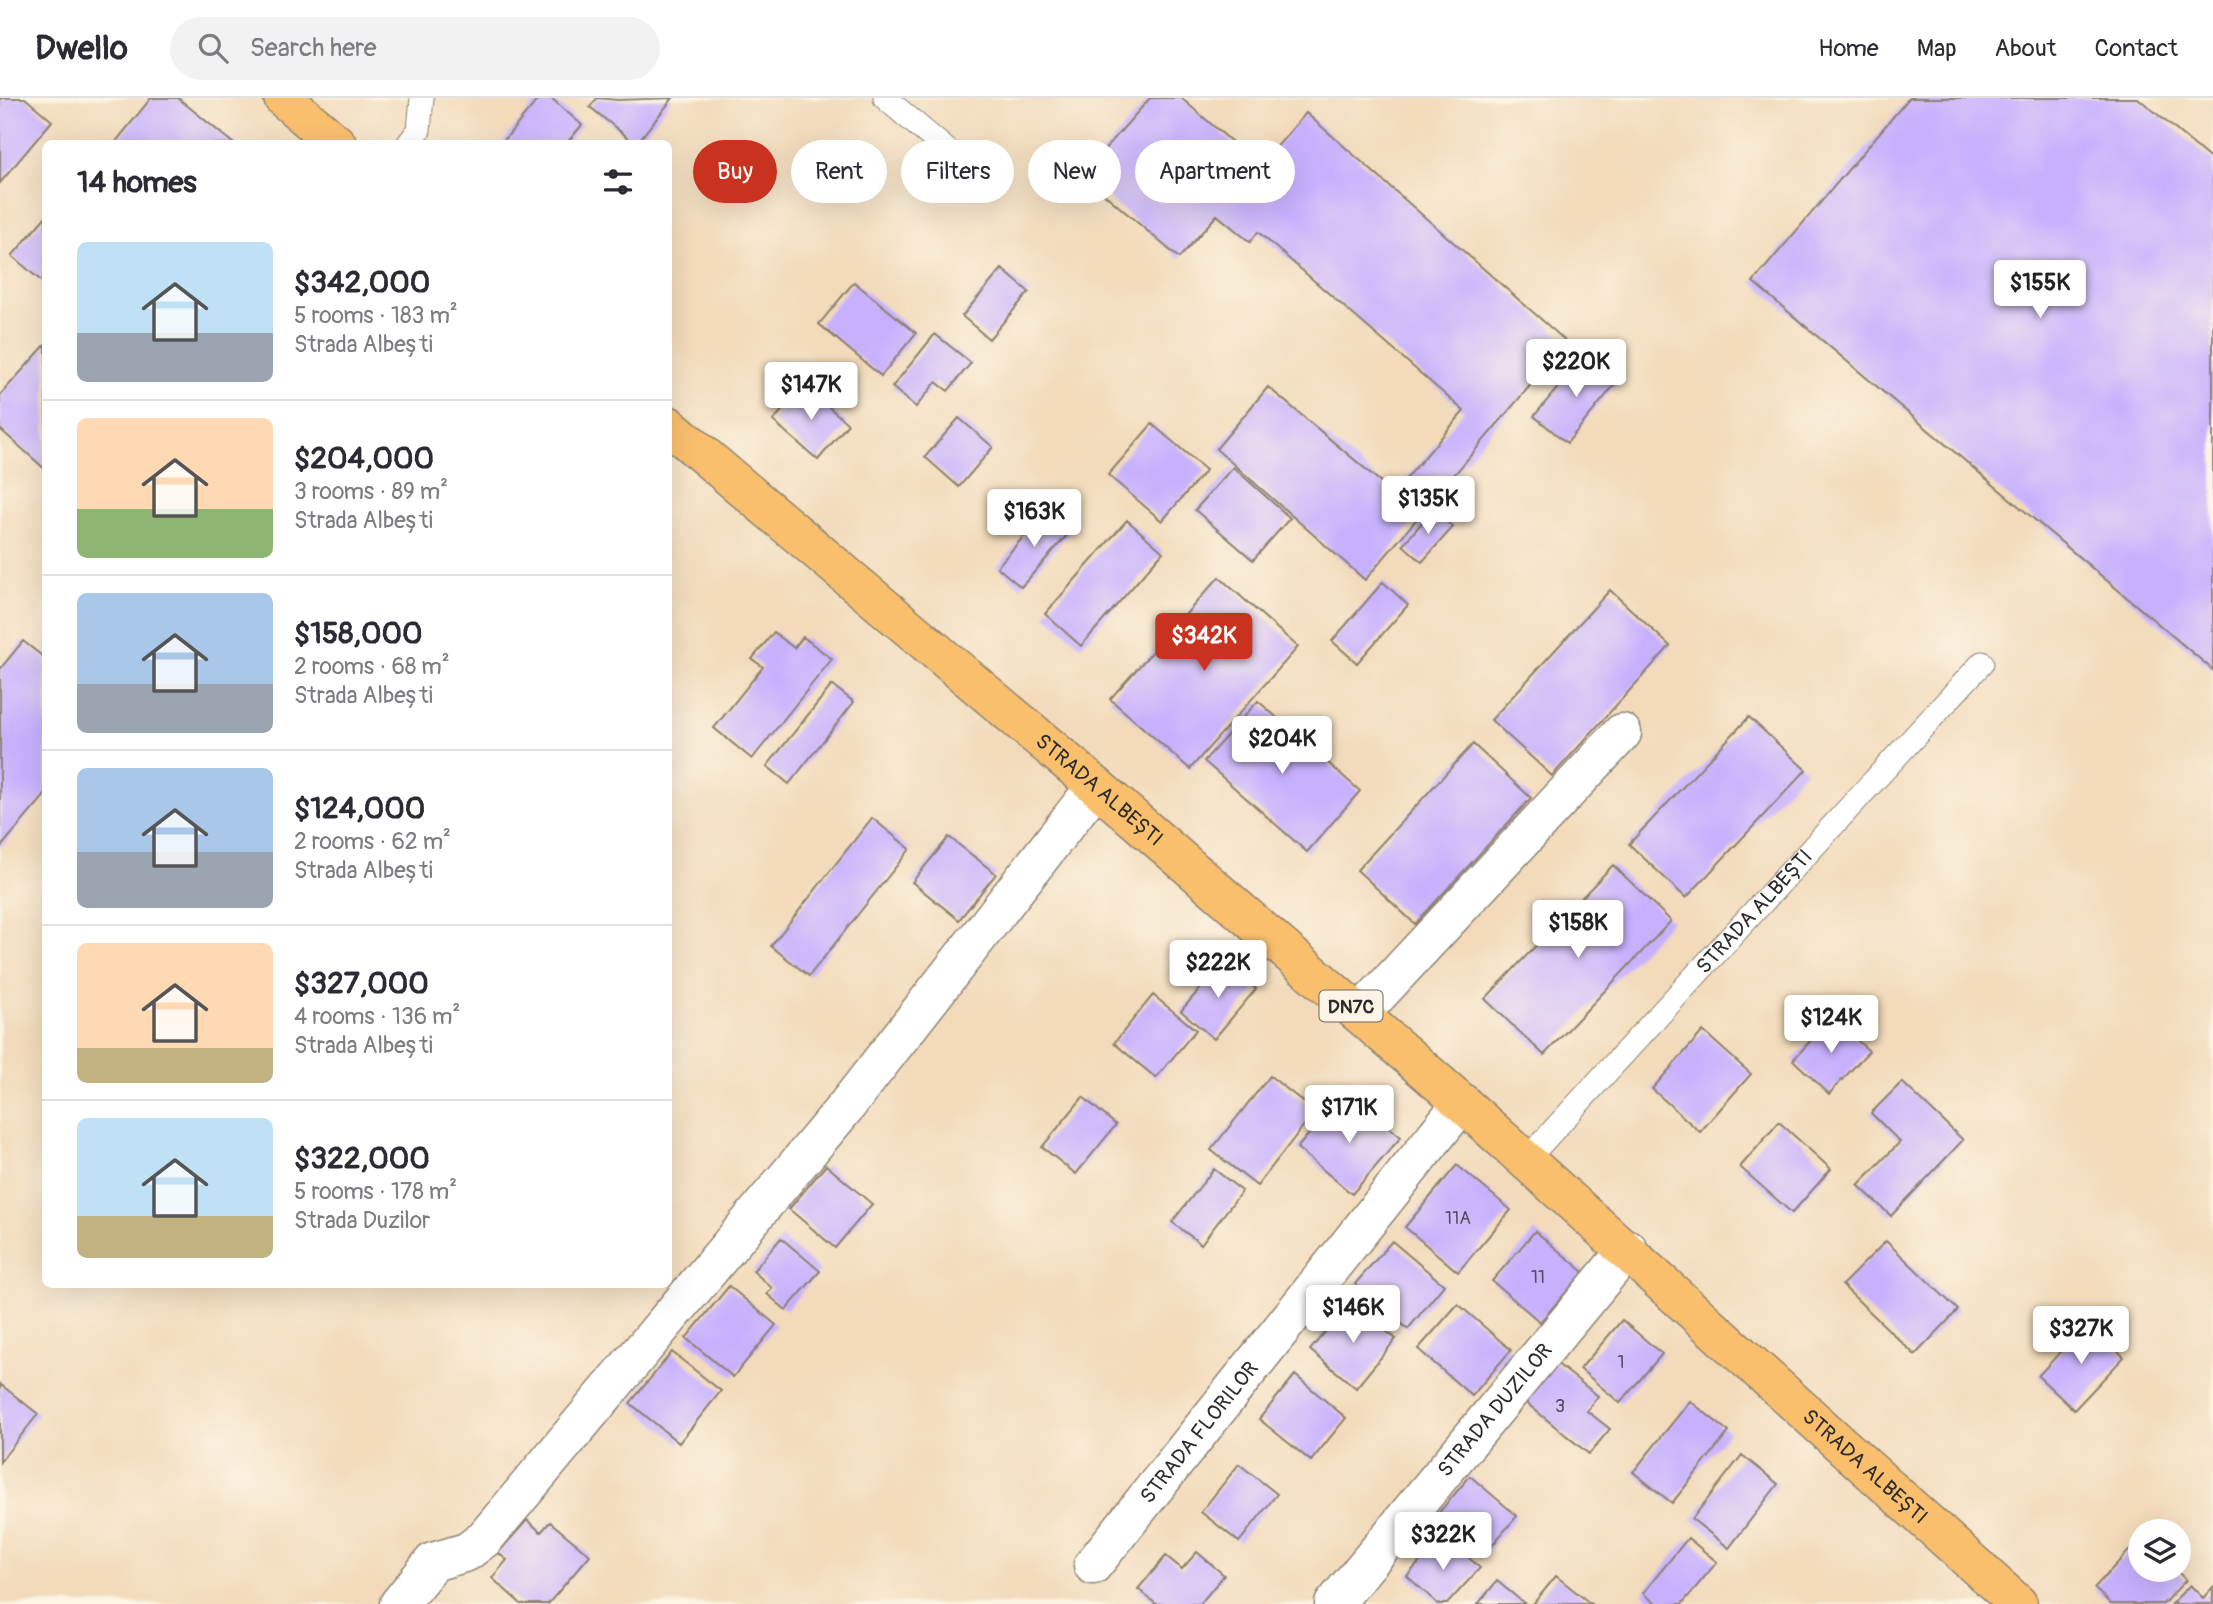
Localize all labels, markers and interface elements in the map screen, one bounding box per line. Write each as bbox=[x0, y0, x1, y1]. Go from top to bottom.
search box bbox=[170, 17, 660, 80]
text: Dwello bbox=[35, 28, 128, 69]
icon: search bbox=[194, 29, 232, 67]
text: Search here bbox=[250, 32, 377, 64]
text: Home bbox=[1818, 34, 1879, 63]
text: Map bbox=[1917, 34, 1957, 63]
text: About bbox=[1995, 34, 2057, 63]
text: Contact bbox=[2095, 34, 2178, 63]
chip: Buy bbox=[693, 140, 777, 203]
chip: Rent bbox=[791, 140, 887, 203]
chip: Filters bbox=[901, 140, 1014, 203]
chip: New bbox=[1028, 140, 1121, 203]
chip: Apartment bbox=[1135, 140, 1295, 203]
icon: filters bbox=[599, 163, 637, 201]
text: 14 homes bbox=[77, 164, 197, 201]
pin: $155K bbox=[1991, 260, 2089, 320]
text: $342,000 bbox=[294, 264, 430, 301]
text: $155K bbox=[2010, 268, 2070, 297]
icon: home bbox=[133, 270, 217, 354]
text: 5 rooms · 183 m² bbox=[294, 301, 458, 330]
text: Strada Albești bbox=[294, 330, 433, 359]
pin: $220K bbox=[1527, 340, 1625, 399]
text: $220K bbox=[1542, 347, 1610, 376]
pin: $147K bbox=[762, 362, 860, 422]
text: $147K bbox=[781, 370, 841, 399]
text: $204,000 bbox=[294, 440, 434, 477]
icon: home bbox=[133, 446, 217, 530]
pin: $135K bbox=[1379, 476, 1477, 536]
text: 3 rooms · 89 m² bbox=[294, 477, 448, 506]
text: $135K bbox=[1398, 484, 1458, 513]
pin: $163K bbox=[985, 490, 1083, 549]
text: $163K bbox=[1003, 497, 1065, 526]
text: Strada Albești bbox=[294, 506, 433, 535]
pin: $342K bbox=[1155, 614, 1253, 673]
text: $158,000 bbox=[294, 615, 422, 652]
icon: home bbox=[133, 621, 217, 705]
text: $342K bbox=[1171, 621, 1237, 650]
text: 2 rooms · 68 m² bbox=[294, 652, 450, 681]
text: Strada Albești bbox=[294, 681, 433, 710]
pin: $204K bbox=[1233, 716, 1331, 776]
text: $204K bbox=[1248, 724, 1316, 753]
street label: STRADA ALBEȘTI bbox=[1030, 728, 1169, 852]
text: $124,000 bbox=[294, 790, 425, 827]
icon: home bbox=[133, 796, 217, 880]
text: 2 rooms · 62 m² bbox=[294, 827, 451, 856]
street label: STRADA ALBEȘTI bbox=[1691, 844, 1818, 980]
text: Strada Albești bbox=[294, 856, 433, 885]
pin: $158K bbox=[1529, 900, 1627, 960]
text: $158K bbox=[1548, 908, 1608, 937]
pin: $222K bbox=[1169, 940, 1267, 1000]
text: $222K bbox=[1186, 948, 1250, 977]
text: $327,000 bbox=[294, 965, 429, 1002]
icon: home bbox=[133, 971, 217, 1055]
road number: DN7C bbox=[1320, 991, 1382, 1022]
pin: $124K bbox=[1782, 996, 1880, 1055]
text: 4 rooms · 136 m² bbox=[294, 1002, 460, 1031]
text: $124K bbox=[1800, 1003, 1862, 1032]
text: Strada Albești bbox=[294, 1031, 433, 1060]
pin: $171K bbox=[1300, 1086, 1398, 1145]
text: $171K bbox=[1321, 1093, 1377, 1122]
text: $322,000 bbox=[294, 1140, 430, 1177]
icon: home bbox=[133, 1146, 217, 1230]
text: 5 rooms · 178 m² bbox=[294, 1177, 457, 1206]
text: Strada Duzilor bbox=[294, 1206, 430, 1235]
house number: 11A bbox=[1445, 1207, 1471, 1230]
house number: 11 bbox=[1531, 1266, 1545, 1289]
pin: $146K bbox=[1304, 1286, 1402, 1345]
text: $146K bbox=[1322, 1293, 1384, 1322]
pin: $327K bbox=[2032, 1306, 2130, 1366]
text: $327K bbox=[2049, 1314, 2113, 1343]
street label: STRADA DUZILOR bbox=[1432, 1338, 1558, 1483]
house number: 1 bbox=[1617, 1351, 1625, 1374]
street label: STRADA FLORILOR bbox=[1135, 1356, 1264, 1509]
house number: 3 bbox=[1555, 1395, 1565, 1418]
street label: STRADA ALBEȘTI bbox=[1797, 1403, 1933, 1530]
pin: $322K bbox=[1394, 1512, 1492, 1572]
map controls bbox=[2128, 1519, 2191, 1582]
button: layers bbox=[2128, 1519, 2191, 1582]
text: $322K bbox=[1411, 1520, 1475, 1549]

